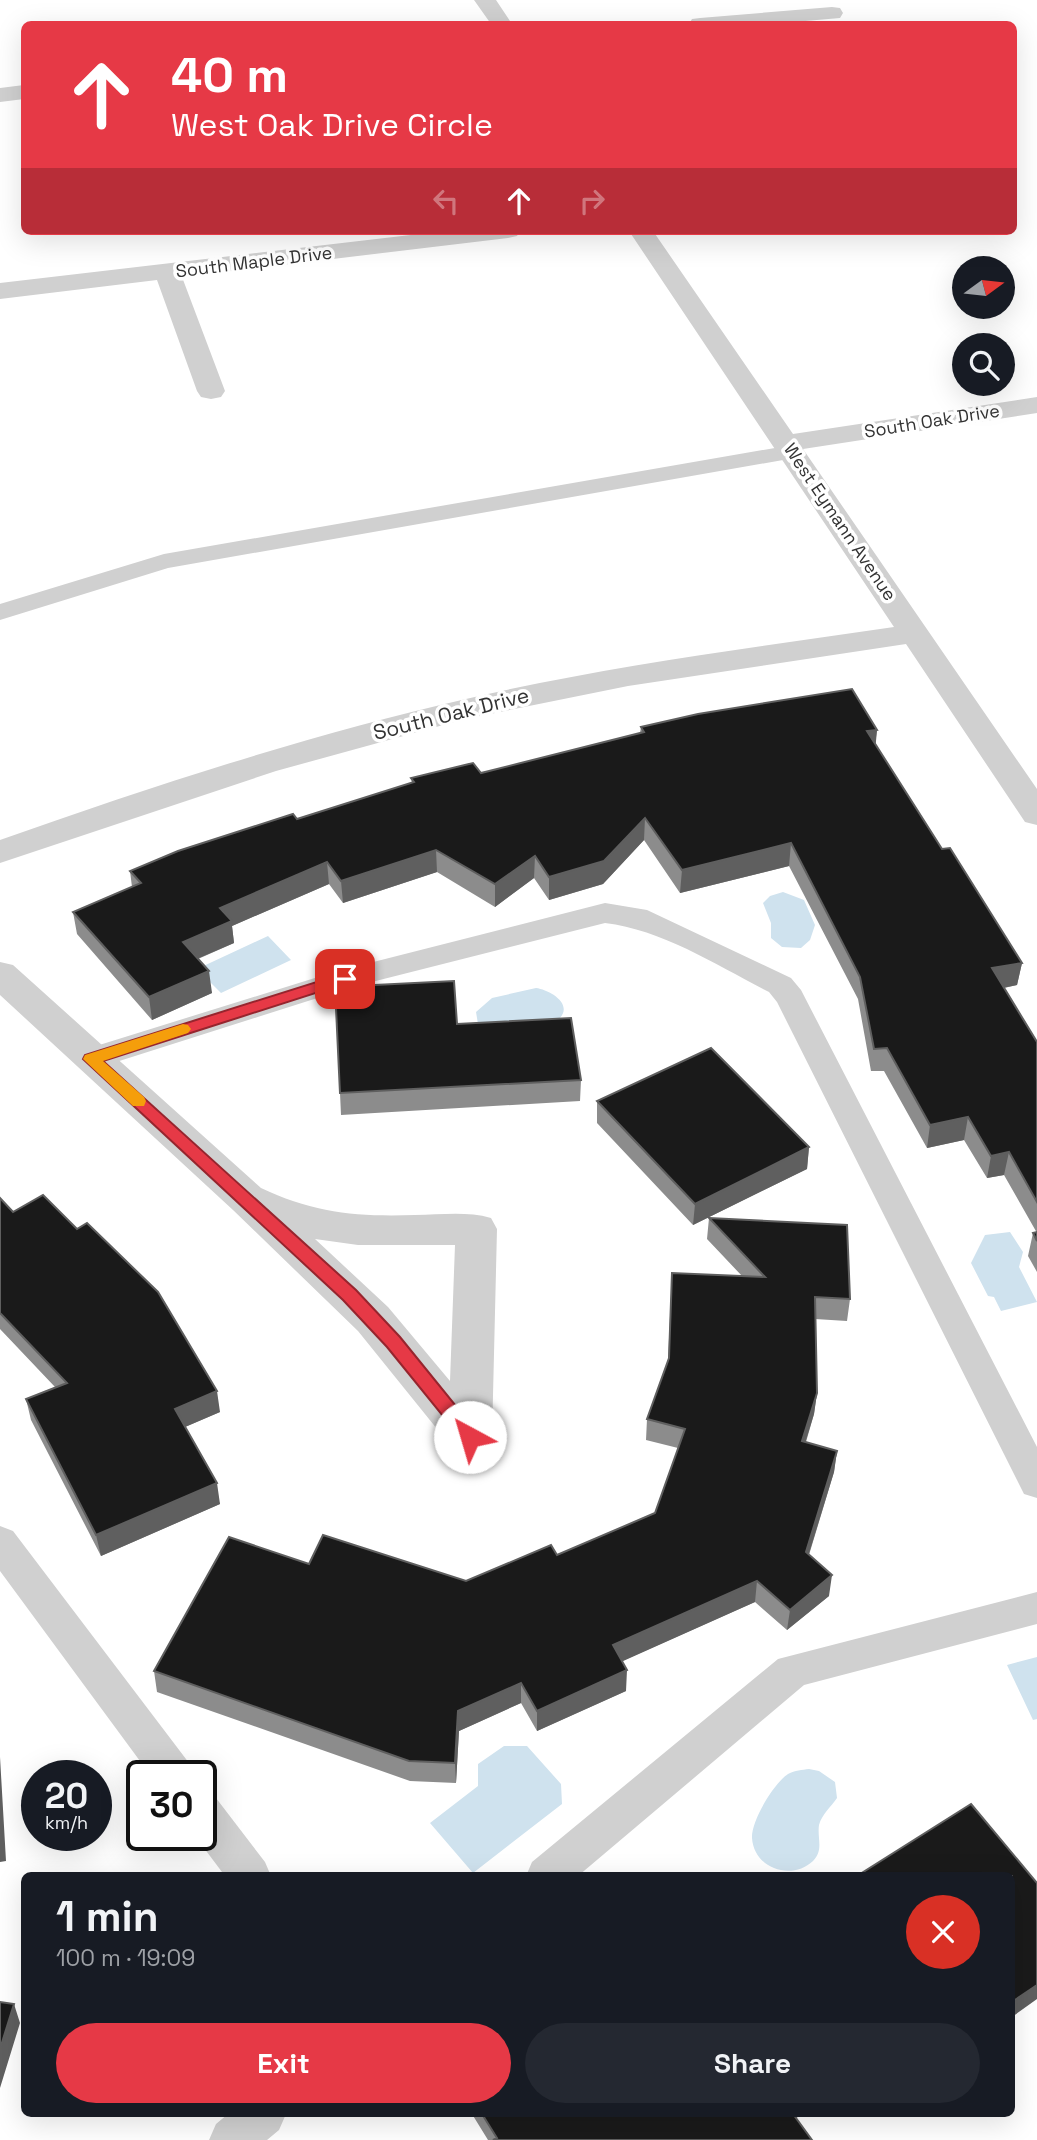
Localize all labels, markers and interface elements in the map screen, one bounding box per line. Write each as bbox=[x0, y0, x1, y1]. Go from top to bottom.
text: 40 m bbox=[171, 44, 288, 106]
icon: ahead bbox=[56, 49, 147, 140]
text: West Oak Drive Circle bbox=[171, 105, 493, 145]
icon: left bbox=[427, 182, 465, 220]
icon: ahead bbox=[500, 182, 538, 220]
icon: right bbox=[573, 182, 611, 220]
street label: South Maple Drive bbox=[174, 240, 333, 283]
north arrow bbox=[952, 256, 1015, 318]
map controls bbox=[952, 256, 1015, 396]
button: search bbox=[952, 333, 1015, 396]
street label: South Oak Drive bbox=[862, 398, 1001, 443]
street label: West Eymann Avenue bbox=[779, 438, 902, 605]
street label: South Oak Drive bbox=[370, 681, 532, 746]
pin bbox=[315, 949, 375, 1009]
icon: arrive bbox=[326, 960, 364, 998]
position arrow bbox=[433, 1400, 507, 1474]
speed limit sign: 30 bbox=[126, 1760, 217, 1851]
text: 20 bbox=[45, 1774, 88, 1818]
text: km/h bbox=[45, 1811, 88, 1834]
text: 1 min bbox=[56, 1890, 159, 1943]
button: close bbox=[906, 1895, 980, 1969]
text: 100 m · 19:09 bbox=[56, 1943, 195, 1973]
button: Exit bbox=[56, 2023, 511, 2103]
button: Share bbox=[525, 2023, 980, 2103]

